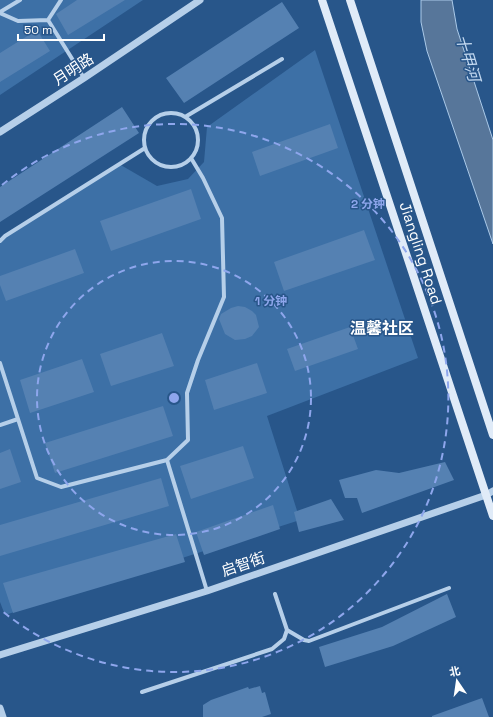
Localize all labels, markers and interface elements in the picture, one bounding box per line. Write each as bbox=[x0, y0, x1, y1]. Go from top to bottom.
scale bar bbox=[18, 16, 104, 42]
text: 50 m bbox=[24, 22, 52, 38]
water label: 十甲河 bbox=[451, 32, 486, 87]
street label: 月明路 bbox=[49, 49, 97, 89]
text: 2 分钟 bbox=[351, 196, 385, 212]
street label: Jiangling Road bbox=[395, 199, 447, 307]
text: 1 分钟 bbox=[255, 293, 287, 309]
district label: 温馨社区 bbox=[350, 318, 414, 339]
centre of rings bbox=[167, 391, 181, 405]
street label: 启智街 bbox=[219, 548, 267, 580]
north arrow bbox=[437, 661, 477, 701]
text: 北 bbox=[448, 663, 462, 679]

